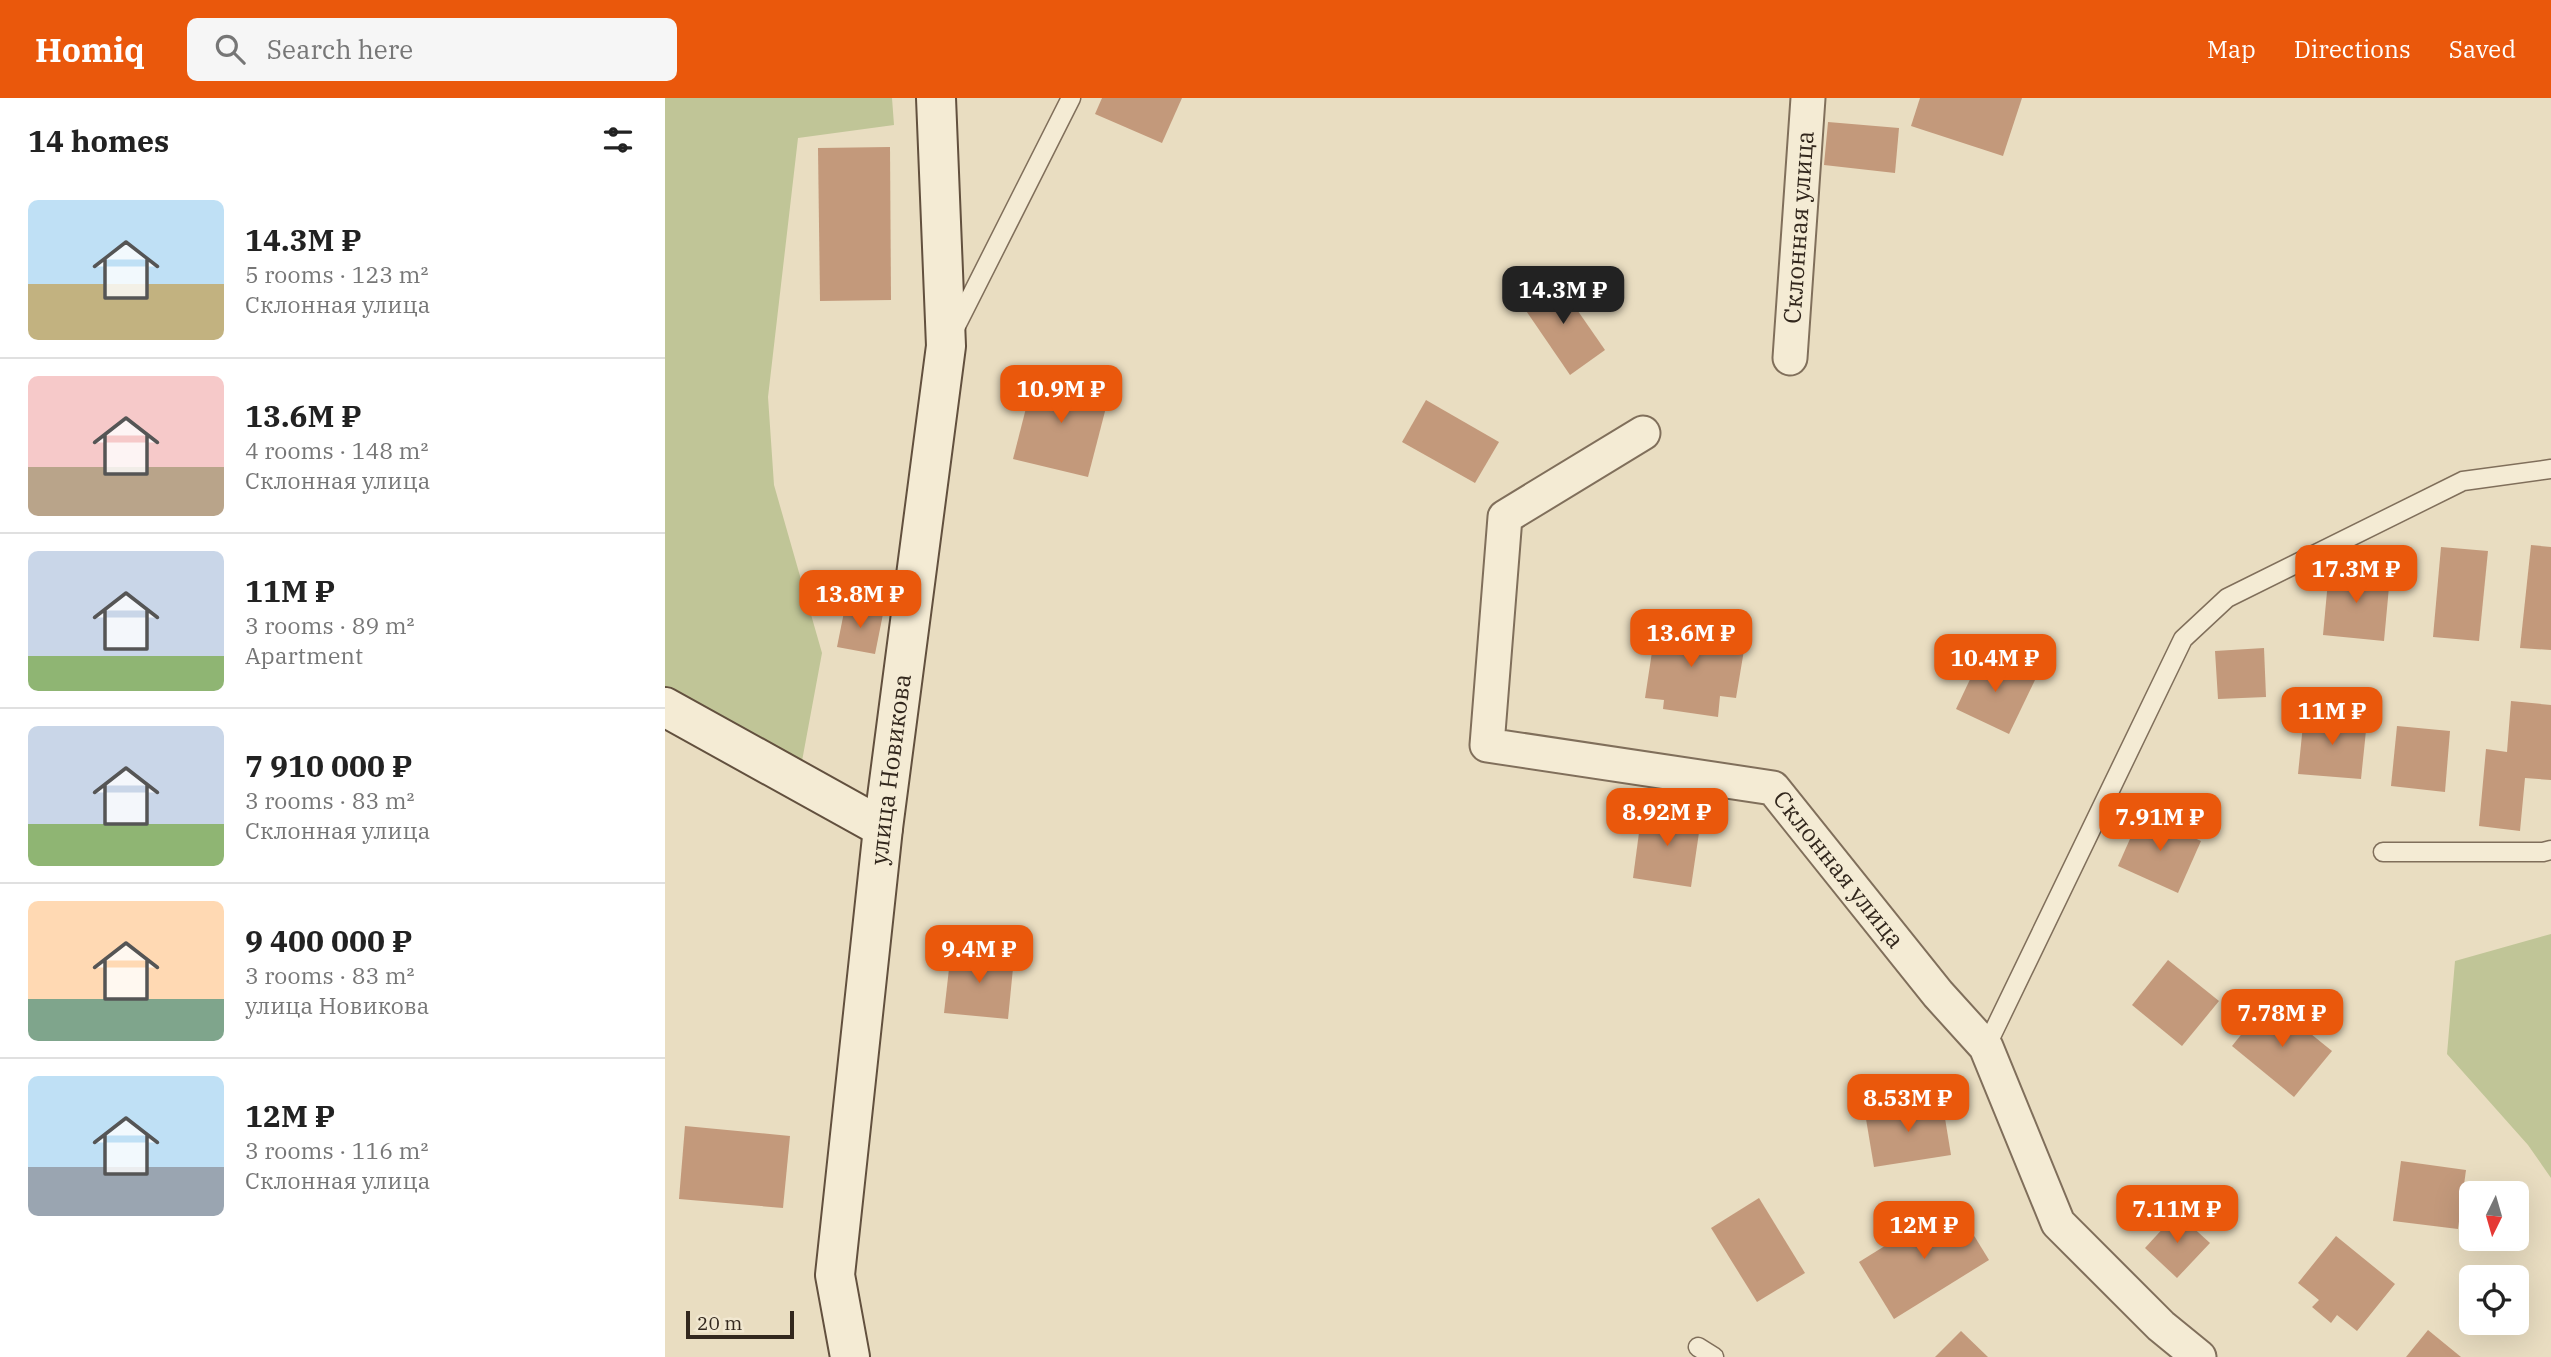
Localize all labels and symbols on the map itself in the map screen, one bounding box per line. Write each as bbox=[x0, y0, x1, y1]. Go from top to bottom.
street label: Склонная улица bbox=[1775, 130, 1821, 325]
pin: 14.3M ₽ bbox=[1498, 266, 1628, 326]
pin: 10.9M ₽ bbox=[996, 366, 1126, 425]
pin: 17.3M ₽ bbox=[2291, 546, 2421, 605]
pin: 13.8M ₽ bbox=[795, 570, 925, 630]
pin: 13.6M ₽ bbox=[1626, 610, 1756, 669]
pin: 10.4M ₽ bbox=[1930, 634, 2060, 694]
street label: улица Новикова bbox=[862, 672, 918, 866]
pin: 11M ₽ bbox=[2283, 688, 2381, 747]
street label: Склонная улица bbox=[1766, 783, 1912, 954]
pin: 8.92M ₽ bbox=[1602, 788, 1732, 848]
pin: 7.91M ₽ bbox=[2095, 794, 2225, 853]
pin: 9.4M ₽ bbox=[922, 926, 1036, 985]
pin: 7.78M ₽ bbox=[2217, 990, 2347, 1049]
pin: 8.53M ₽ bbox=[1843, 1074, 1973, 1134]
north arrow bbox=[2459, 1181, 2529, 1251]
pin: 7.11M ₽ bbox=[2112, 1186, 2242, 1245]
pin: 12M ₽ bbox=[1875, 1202, 1973, 1261]
scale bar bbox=[686, 1308, 795, 1340]

